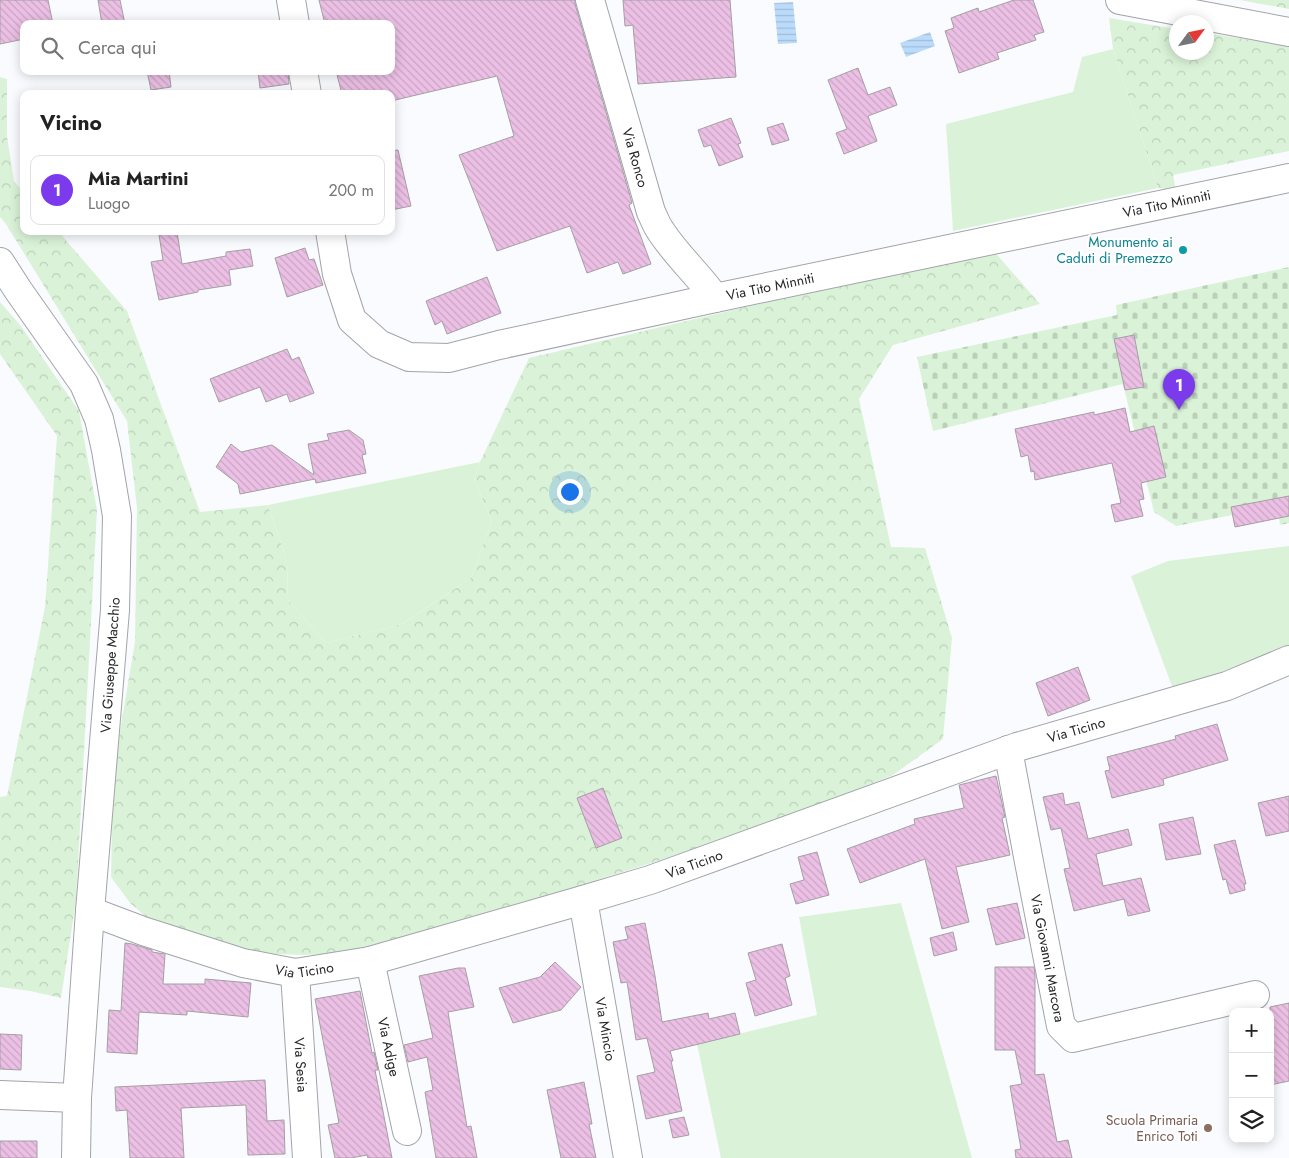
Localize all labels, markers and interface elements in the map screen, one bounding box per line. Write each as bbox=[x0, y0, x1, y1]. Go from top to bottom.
north arrow bbox=[1169, 15, 1214, 60]
search box bbox=[20, 20, 395, 75]
icon: search bbox=[38, 34, 66, 62]
text: Cerca qui bbox=[78, 34, 157, 61]
text: Vicino bbox=[40, 108, 102, 138]
street label: Via Ronco bbox=[617, 126, 653, 190]
text: Mia Martini bbox=[88, 165, 189, 192]
text: 1 bbox=[53, 179, 61, 202]
text: 200 m bbox=[328, 179, 374, 202]
street label: Via Tito Minniti bbox=[1121, 185, 1213, 223]
text: Luogo bbox=[88, 192, 130, 215]
place label: Monumento ai Caduti di Premezzo bbox=[1056, 232, 1173, 268]
marker: Monumento ai Caduti di Premezzo bbox=[1177, 244, 1189, 256]
street label: Via Tito Minniti bbox=[724, 267, 816, 305]
pin: 1 bbox=[1163, 369, 1195, 410]
your location bbox=[557, 479, 583, 505]
street label: Via Giuseppe Macchio bbox=[95, 596, 125, 734]
street label: Via Ticino bbox=[1045, 712, 1108, 748]
street label: Via Ticino bbox=[663, 844, 726, 884]
street label: Via Giovanni Marcora bbox=[1026, 893, 1070, 1024]
street label: Via Ticino bbox=[273, 957, 336, 983]
street label: Via Mincio bbox=[590, 996, 621, 1063]
map controls bbox=[1229, 1008, 1274, 1143]
button: + bbox=[1229, 1008, 1274, 1053]
street label: Via Adige bbox=[373, 1016, 405, 1078]
street label: Via Sesia bbox=[289, 1037, 313, 1093]
button: − bbox=[1229, 1053, 1274, 1098]
button: layers bbox=[1229, 1098, 1274, 1143]
place label: Scuola Primaria Enrico Toti bbox=[1106, 1110, 1198, 1146]
marker: Scuola Primaria Enrico Toti bbox=[1202, 1122, 1214, 1134]

